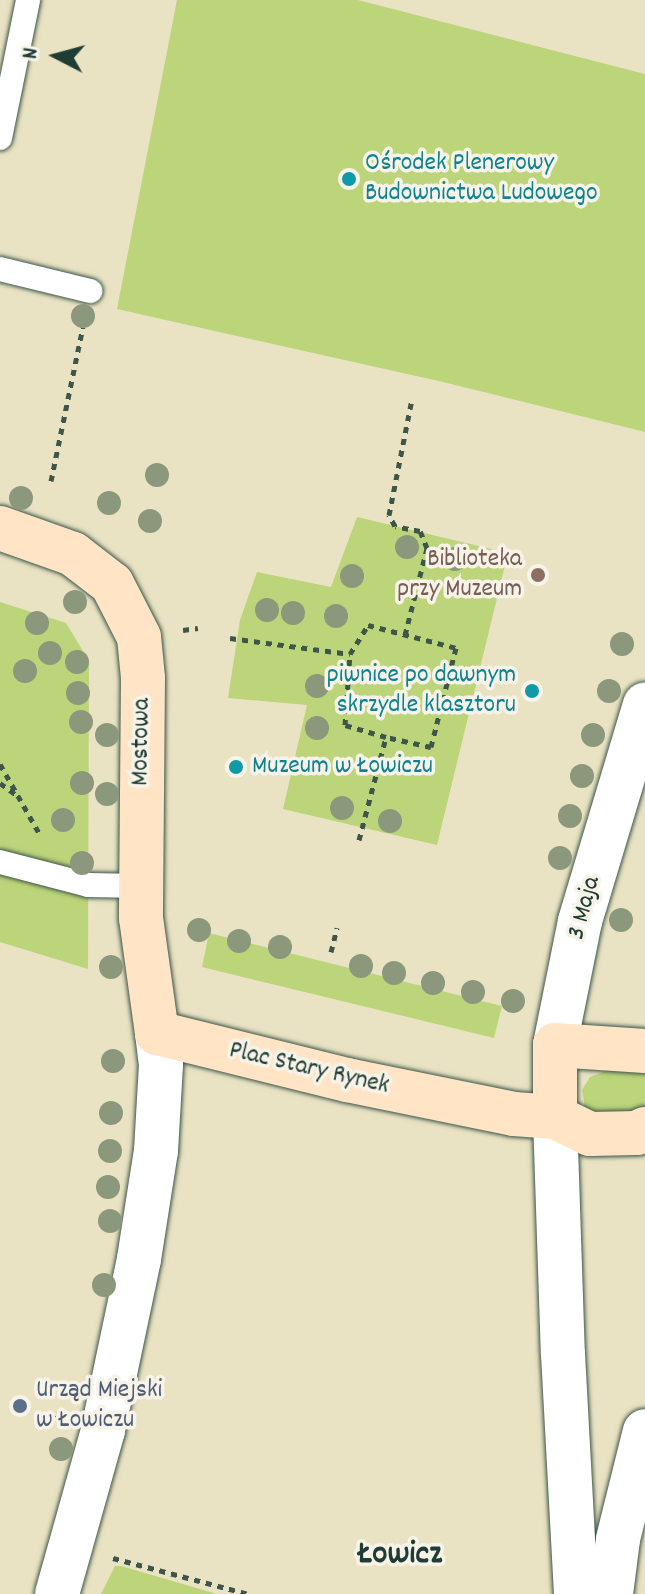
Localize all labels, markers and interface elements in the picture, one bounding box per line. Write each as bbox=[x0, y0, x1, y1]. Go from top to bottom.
north arrow bbox=[16, 16, 96, 96]
text: N bbox=[16, 46, 48, 60]
place label: Ośrodek Plenerowy Budownictwa Ludowego bbox=[365, 148, 597, 210]
marker: Ośrodek Plenerowy Budownictwa Ludowego bbox=[340, 170, 358, 188]
place label: Biblioteka przy Muzeum bbox=[397, 544, 522, 606]
marker: Biblioteka przy Muzeum bbox=[529, 566, 547, 584]
place label: piwnice po dawnym skrzydle klasztoru bbox=[327, 660, 516, 722]
marker: piwnice po dawnym skrzydle klasztoru bbox=[523, 682, 541, 700]
street label: Mostowa bbox=[126, 698, 158, 786]
place label: Muzeum w Łowiczu bbox=[252, 751, 433, 783]
marker: Muzeum w Łowiczu bbox=[227, 758, 245, 776]
street label: 3 Maja bbox=[562, 873, 608, 943]
street label: Plac Stary Rynek bbox=[226, 1035, 392, 1103]
place label: Urząd Miejski w Łowiczu bbox=[36, 1375, 162, 1436]
marker: Urząd Miejski w Łowiczu bbox=[11, 1397, 29, 1415]
district label: Łowicz bbox=[358, 1536, 442, 1576]

